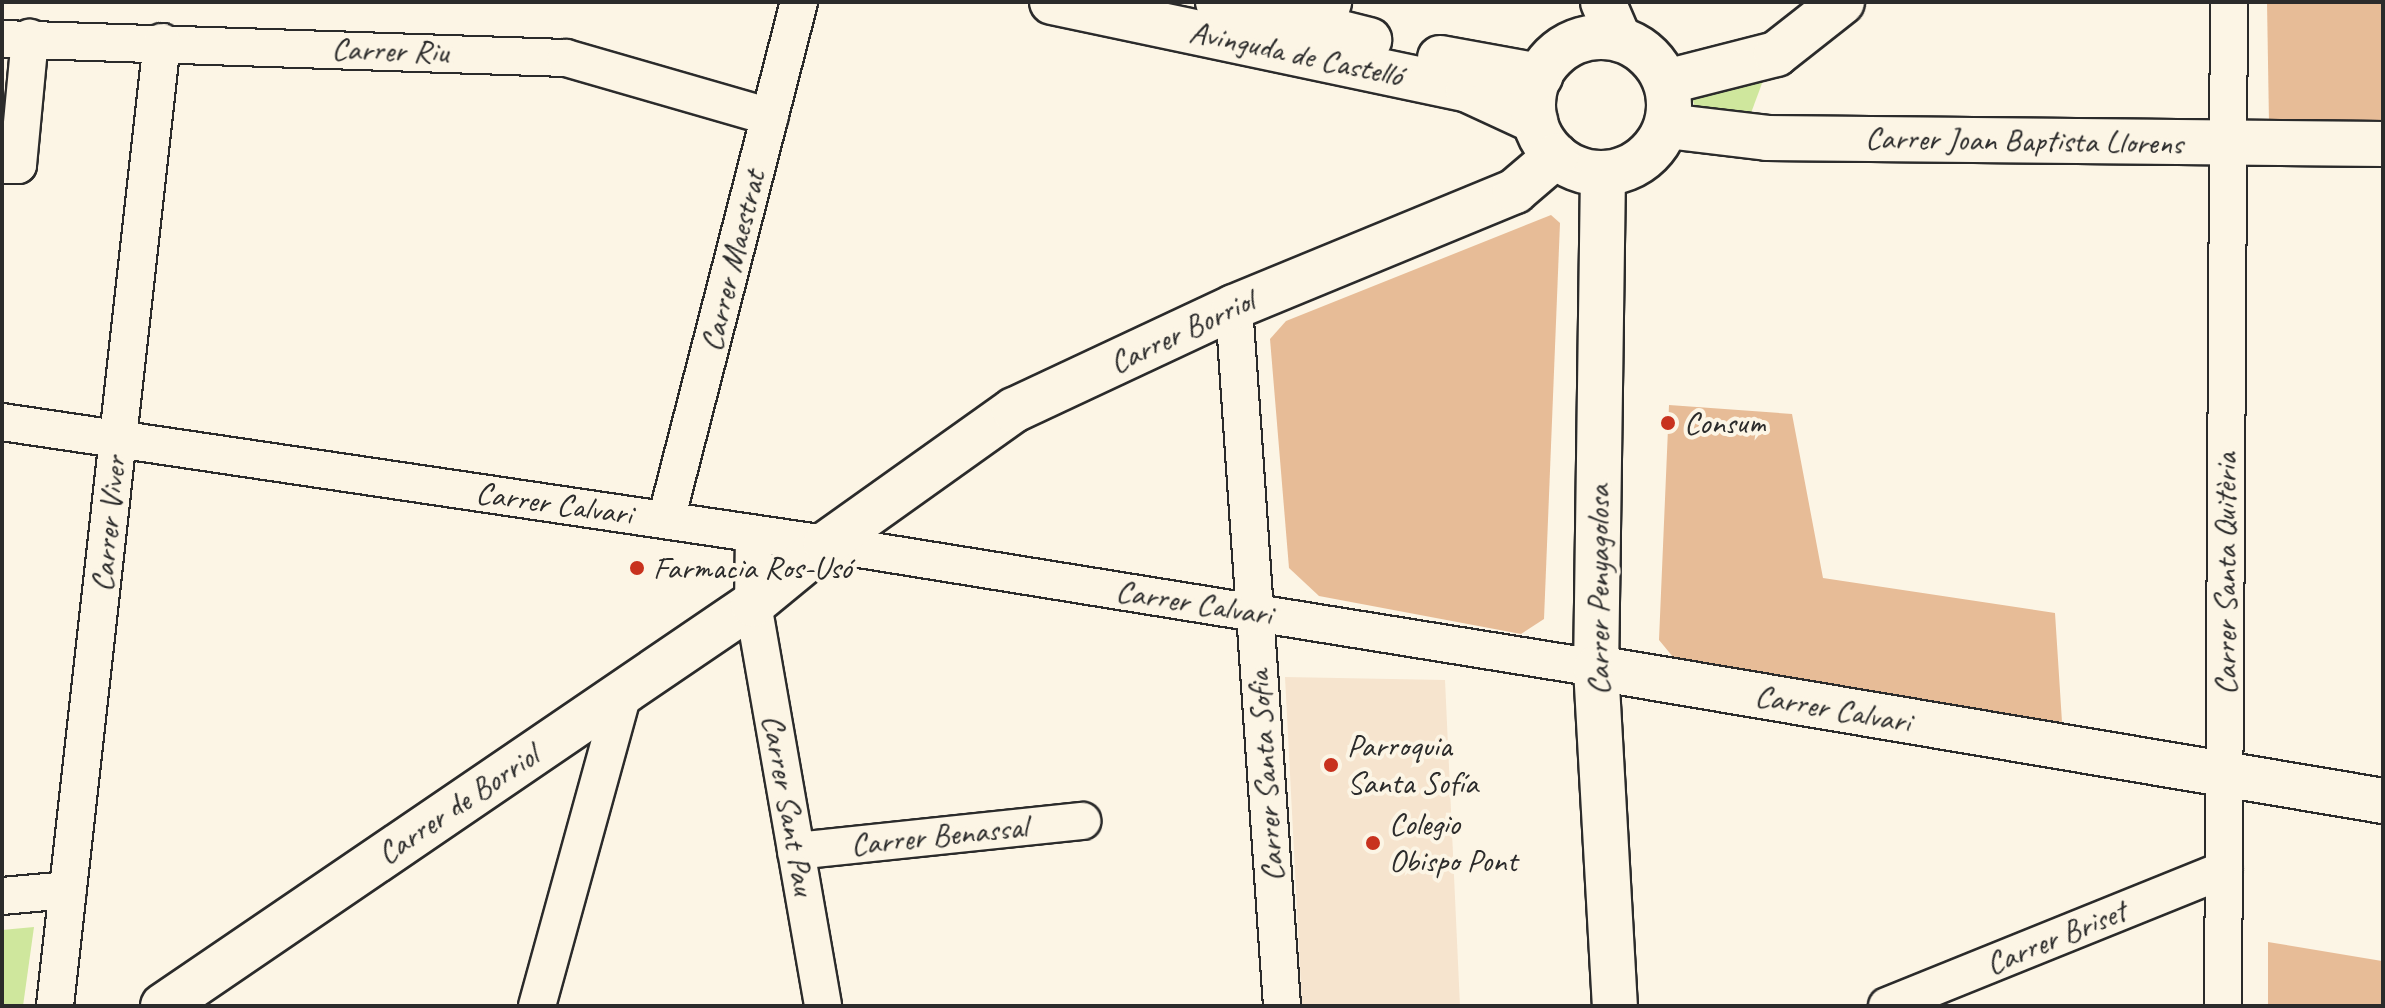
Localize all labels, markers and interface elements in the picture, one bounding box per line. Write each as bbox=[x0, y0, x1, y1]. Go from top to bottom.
street label: Avinguda de Castelló bbox=[1186, 13, 1406, 95]
street label: Carrer Riu bbox=[331, 30, 449, 72]
street label: Carrer Joan Baptista Llorens bbox=[1865, 119, 2183, 163]
street label: Carrer Maestrat bbox=[692, 166, 774, 356]
street label: Carrer Borriol bbox=[1103, 282, 1261, 382]
place label: Consum bbox=[1684, 404, 1765, 442]
marker: Consum bbox=[1659, 414, 1677, 432]
street label: Carrer Santa Quitèria bbox=[2207, 453, 2245, 695]
street label: Carrer Viver bbox=[83, 454, 135, 594]
street label: Carrer Calvari bbox=[473, 474, 635, 534]
street label: Carrer Penyagolosa bbox=[1580, 486, 1618, 694]
place label: Farmacia Ros-Usó bbox=[653, 549, 852, 587]
marker: Farmacia Ros-Usó bbox=[628, 559, 646, 577]
street label: Carrer Calvari bbox=[1113, 572, 1275, 634]
street label: Carrer Santa Sofia bbox=[1240, 670, 1292, 882]
street label: Carrer Calvari bbox=[1752, 676, 1914, 742]
street label: Carrer Sant Pau bbox=[753, 711, 823, 899]
place label: Parroquia Santa Sofía bbox=[1347, 728, 1478, 803]
street label: Carrer de Borriol bbox=[370, 737, 546, 873]
marker: Parroquia Santa Sofía bbox=[1322, 756, 1340, 774]
place label: Colegio Obispo Pont bbox=[1389, 806, 1517, 881]
street label: Carrer Benassal bbox=[849, 808, 1029, 864]
marker: Colegio Obispo Pont bbox=[1364, 834, 1382, 852]
street label: Carrer Briset bbox=[1980, 892, 2132, 984]

